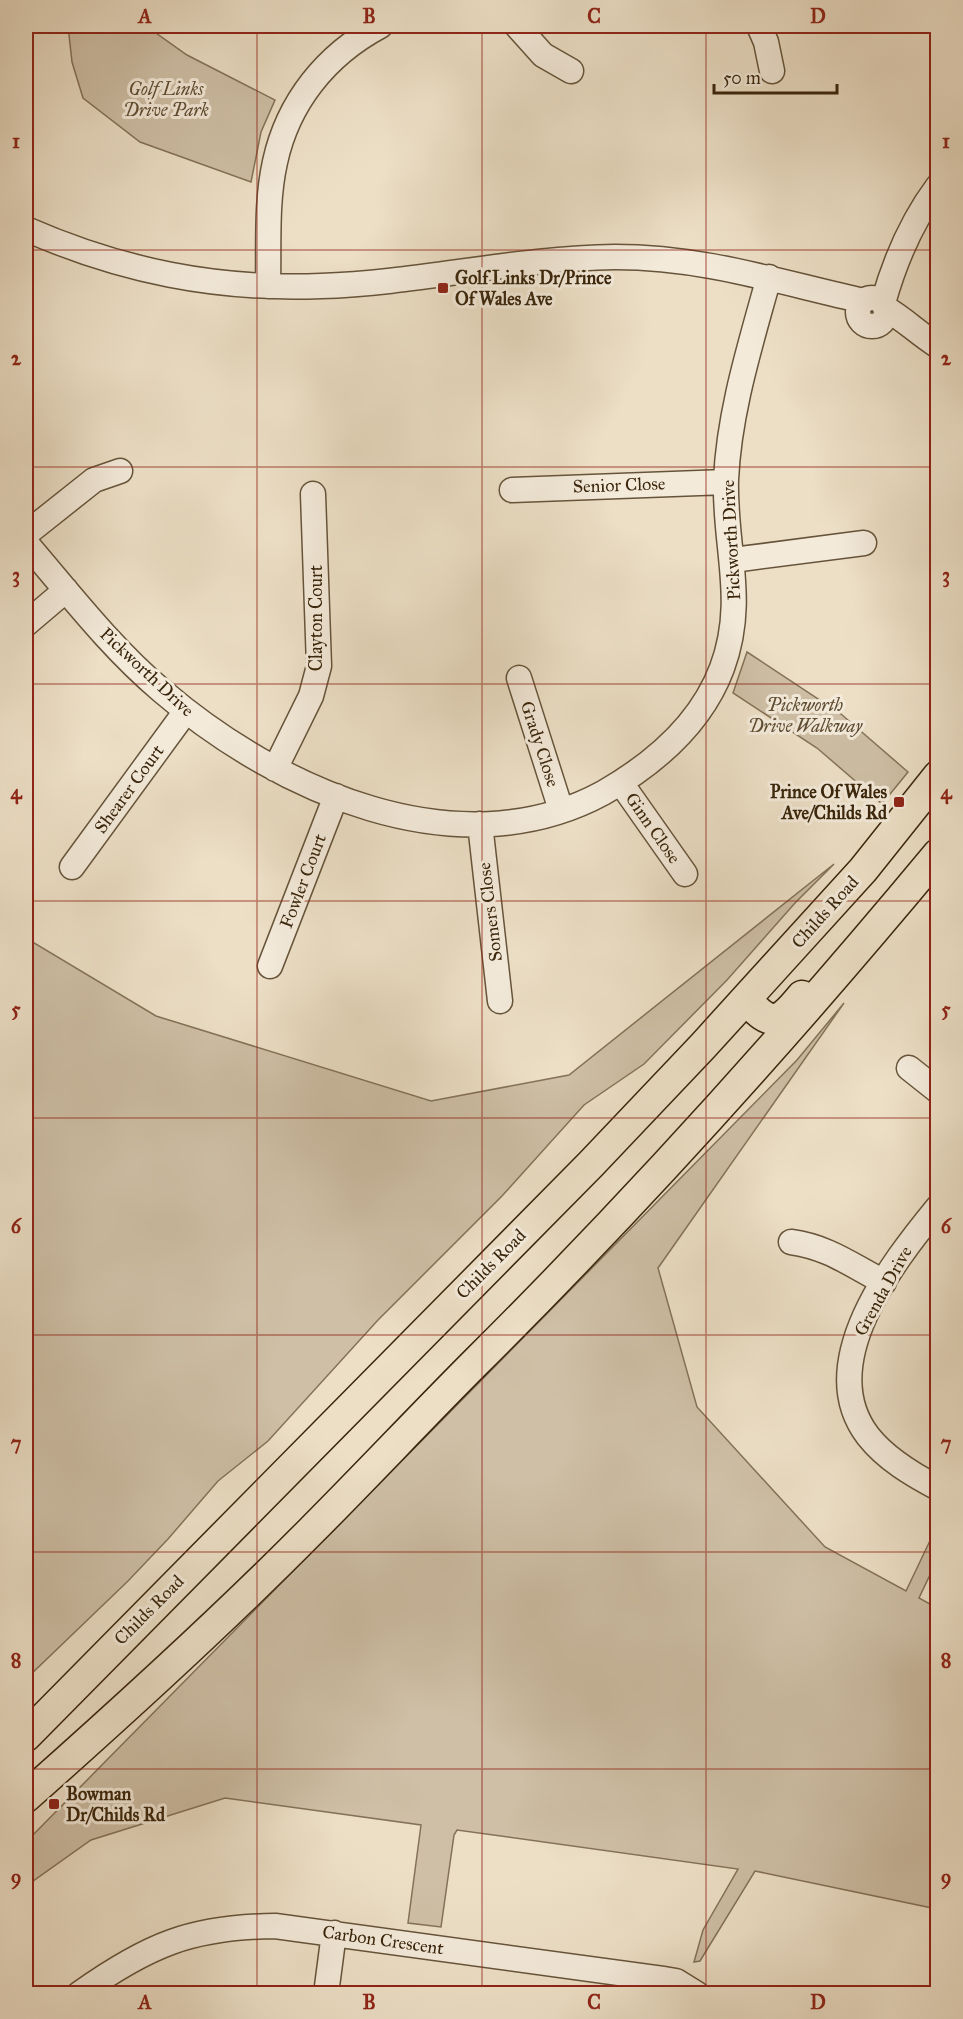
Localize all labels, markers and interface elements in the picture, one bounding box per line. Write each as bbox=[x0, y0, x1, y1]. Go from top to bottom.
text: A bbox=[136, 4, 152, 28]
text: B bbox=[362, 4, 376, 28]
text: C bbox=[587, 4, 601, 28]
text: D bbox=[810, 4, 826, 28]
scale bar bbox=[714, 57, 837, 95]
text: 50 m bbox=[723, 67, 761, 89]
park label: Golf Links Drive Park bbox=[123, 78, 209, 121]
text: 1 bbox=[12, 129, 20, 153]
text: 1 bbox=[942, 129, 950, 153]
place label: Golf Links Dr/Prince Of Wales Ave bbox=[455, 267, 612, 310]
marker: Golf Links Dr/Prince Of Wales Ave bbox=[436, 281, 450, 295]
text: 2 bbox=[11, 346, 22, 370]
text: 2 bbox=[941, 346, 952, 370]
street label: Senior Close bbox=[572, 472, 666, 498]
street label: Pickworth Drive bbox=[717, 479, 745, 601]
text: 3 bbox=[12, 563, 20, 588]
text: 3 bbox=[942, 563, 950, 588]
street label: Clayton Court bbox=[305, 564, 327, 671]
street label: Pickworth Drive bbox=[95, 623, 199, 721]
park label: Pickworth Drive Walkway bbox=[748, 694, 863, 737]
street label: Grady Close bbox=[516, 698, 564, 790]
street label: Shearer Court bbox=[89, 740, 169, 838]
text: 4 bbox=[10, 780, 22, 805]
text: 4 bbox=[940, 780, 952, 805]
place label: Prince Of Wales Ave/Childs Rd bbox=[770, 781, 888, 824]
street label: Ginn Close bbox=[621, 788, 685, 868]
marker: Prince Of Wales Ave/Childs Rd bbox=[892, 795, 906, 809]
street label: Fowler Court bbox=[275, 830, 331, 931]
street label: Somers Close bbox=[473, 861, 507, 963]
street label: Childs Road bbox=[787, 871, 863, 953]
text: 5 bbox=[11, 997, 21, 1021]
text: 5 bbox=[941, 997, 951, 1021]
text: 6 bbox=[11, 1214, 23, 1238]
text: 6 bbox=[941, 1214, 953, 1238]
street label: Childs Road bbox=[451, 1224, 531, 1304]
street label: Grenda Drive bbox=[849, 1242, 917, 1340]
text: 7 bbox=[11, 1431, 22, 1455]
text: 7 bbox=[941, 1431, 952, 1455]
street label: Childs Road bbox=[109, 1570, 189, 1650]
text: 8 bbox=[11, 1648, 21, 1672]
text: 8 bbox=[941, 1648, 951, 1672]
place label: Bowman Dr/Childs Rd bbox=[66, 1783, 166, 1826]
marker: Bowman Dr/Childs Rd bbox=[47, 1797, 61, 1811]
text: 9 bbox=[11, 1865, 21, 1890]
text: 9 bbox=[941, 1865, 951, 1890]
street label: Carbon Crescent bbox=[321, 1921, 446, 1959]
text: A bbox=[136, 1990, 152, 2014]
text: B bbox=[362, 1990, 376, 2014]
text: C bbox=[587, 1990, 601, 2014]
text: D bbox=[810, 1990, 826, 2014]

